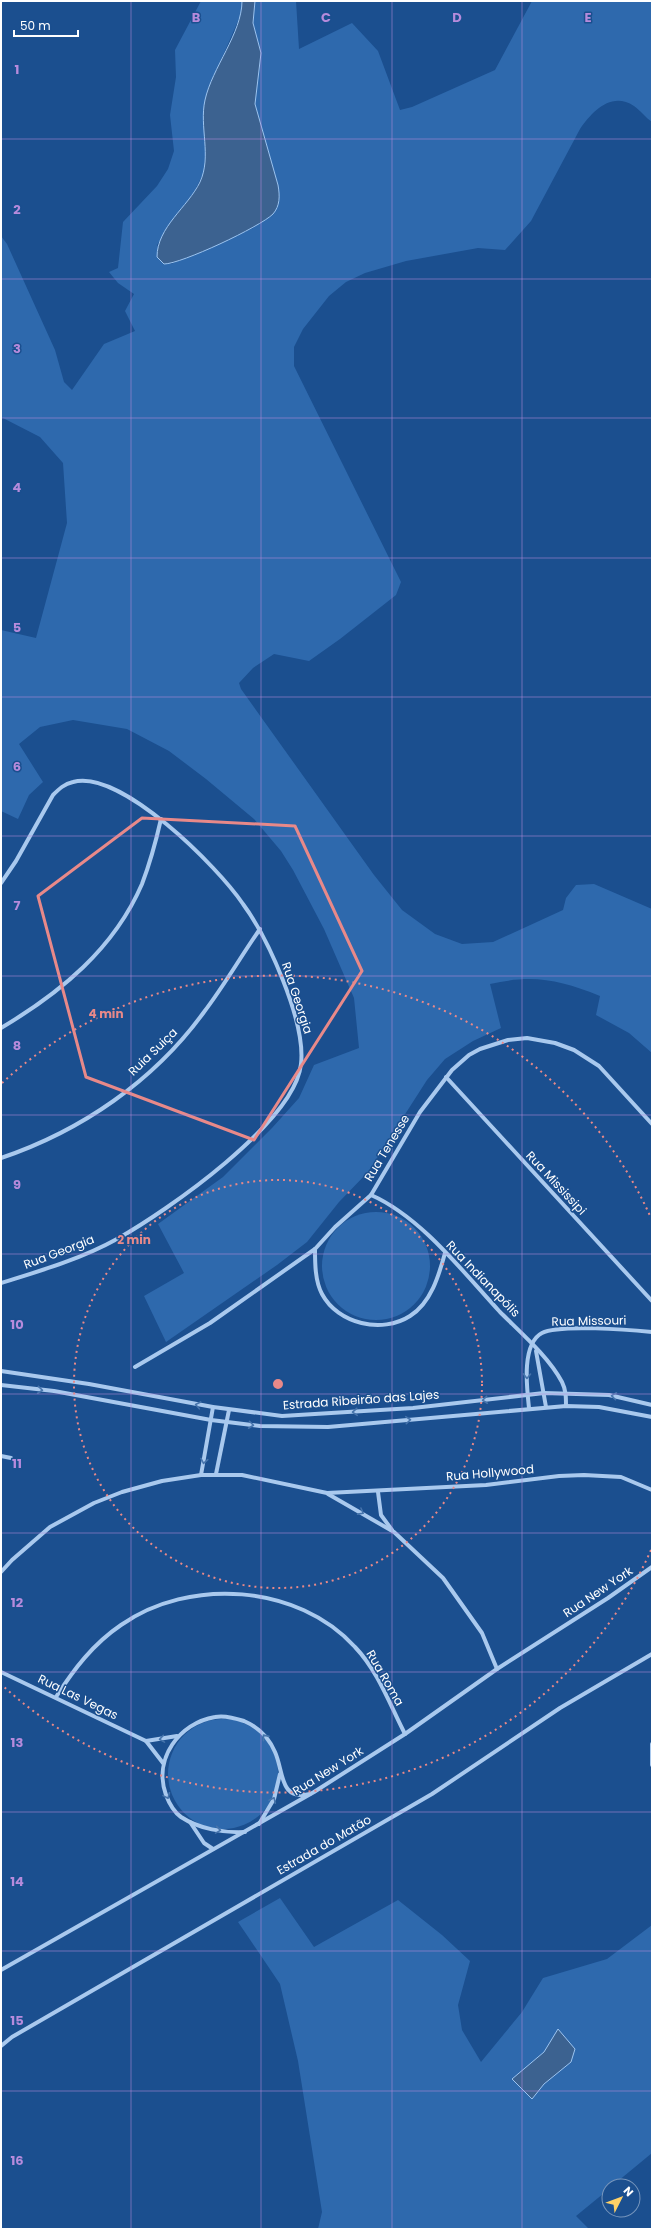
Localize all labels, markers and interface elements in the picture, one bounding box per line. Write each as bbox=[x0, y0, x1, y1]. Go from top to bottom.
text: B bbox=[192, 8, 201, 27]
text: C bbox=[321, 8, 331, 27]
text: D bbox=[452, 8, 462, 27]
text: E bbox=[584, 8, 592, 27]
scale bar bbox=[14, 12, 78, 38]
text: 50 m bbox=[20, 17, 51, 34]
text: 1 bbox=[15, 60, 19, 79]
text: 2 bbox=[13, 200, 21, 219]
text: 3 bbox=[13, 339, 21, 358]
text: 4 bbox=[13, 478, 22, 497]
text: 5 bbox=[13, 618, 21, 637]
text: 6 bbox=[13, 757, 21, 776]
text: 7 bbox=[14, 896, 21, 915]
street label: Rua Georgia bbox=[278, 960, 317, 1036]
text: 4 min bbox=[88, 1005, 124, 1022]
street label: Ruia Suiça bbox=[124, 1024, 181, 1079]
text: 8 bbox=[13, 1036, 21, 1055]
street label: Rua Tenesse bbox=[360, 1111, 413, 1184]
street label: Rua Mississipi bbox=[522, 1147, 590, 1218]
text: 9 bbox=[13, 1175, 21, 1194]
street label: Rua Georgia bbox=[21, 1230, 97, 1273]
text: 2 min bbox=[117, 1231, 151, 1248]
street label: Rua Indianapólis bbox=[443, 1237, 524, 1320]
street label: Rua Missouri bbox=[551, 1311, 627, 1330]
text: 10 bbox=[10, 1315, 24, 1334]
one-way arrow bbox=[522, 1373, 531, 1379]
centre of rings bbox=[271, 1377, 285, 1391]
one-way arrow bbox=[37, 1385, 43, 1394]
street label: Estrada Ribeirão das Lajes bbox=[282, 1386, 440, 1413]
one-way arrow bbox=[611, 1392, 617, 1401]
one-way arrow bbox=[482, 1395, 488, 1404]
one-way arrow bbox=[195, 1401, 201, 1409]
one-way arrow bbox=[352, 1408, 358, 1417]
one-way arrow bbox=[405, 1415, 411, 1424]
one-way arrow bbox=[248, 1420, 254, 1429]
text: 11 bbox=[12, 1454, 22, 1473]
one-way arrow bbox=[200, 1458, 208, 1464]
street label: Rua Hollywood bbox=[445, 1460, 535, 1485]
one-way arrow bbox=[357, 1507, 364, 1514]
street label: Rua New York bbox=[560, 1562, 637, 1621]
text: 12 bbox=[11, 1593, 24, 1612]
street label: Rua Roma bbox=[363, 1647, 408, 1709]
street label: Rua Las Vegas bbox=[35, 1670, 121, 1723]
text: 13 bbox=[11, 1733, 24, 1752]
one-way arrow bbox=[158, 1734, 165, 1743]
one-way arrow bbox=[262, 1734, 269, 1741]
street label: Rua New York bbox=[289, 1742, 367, 1799]
one-way arrow bbox=[163, 1793, 171, 1800]
one-way arrow bbox=[268, 1797, 276, 1804]
street label: Estrada do Matão bbox=[273, 1810, 374, 1879]
one-way arrow bbox=[215, 1825, 221, 1834]
text: 14 bbox=[10, 1872, 24, 1891]
text: 15 bbox=[10, 2011, 24, 2030]
text: 16 bbox=[10, 2151, 24, 2170]
north arrow bbox=[601, 2178, 641, 2218]
text: N bbox=[620, 2183, 637, 2200]

